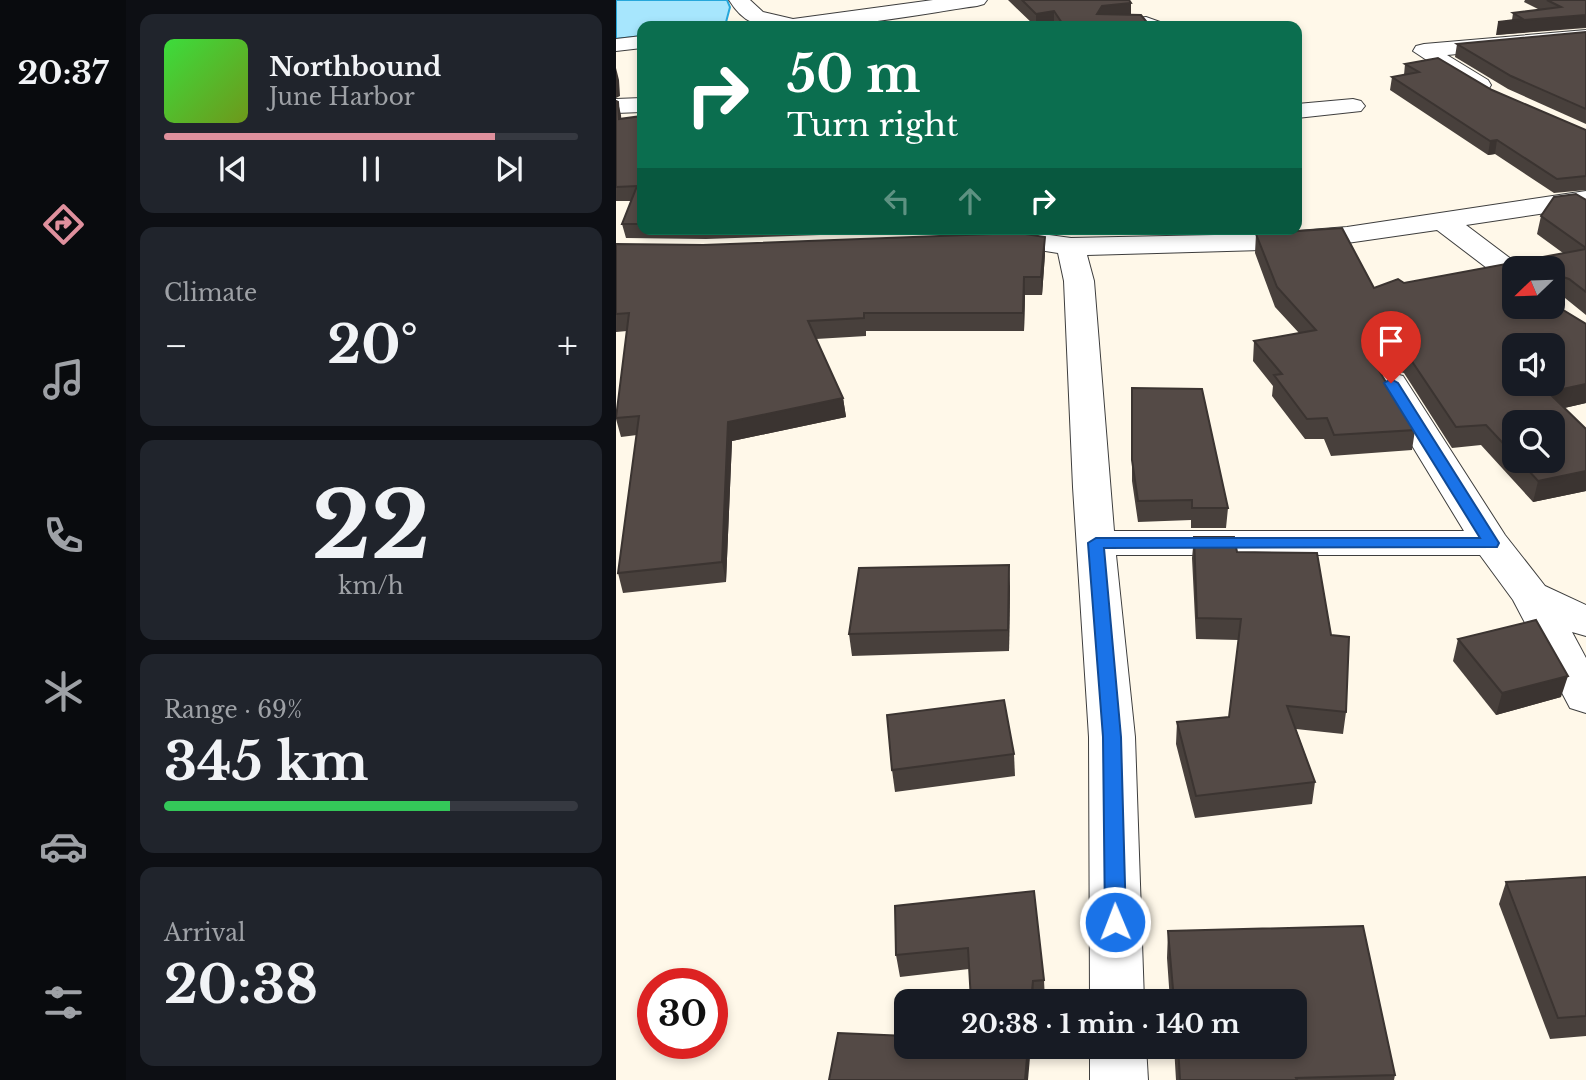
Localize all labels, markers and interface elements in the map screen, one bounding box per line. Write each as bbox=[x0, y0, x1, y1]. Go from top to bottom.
text: 50 m bbox=[787, 44, 920, 105]
icon: right bbox=[672, 49, 763, 140]
text: Northbound bbox=[269, 51, 441, 83]
text: 20:37 bbox=[18, 53, 108, 93]
text: June Harbor bbox=[269, 83, 415, 111]
text: Turn right bbox=[787, 105, 958, 145]
icon: previous bbox=[214, 150, 252, 188]
icon: pause bbox=[352, 150, 390, 188]
icon: next bbox=[490, 150, 528, 188]
icon: left bbox=[878, 182, 916, 220]
icon: ahead bbox=[951, 182, 989, 220]
icon: right bbox=[1024, 182, 1062, 220]
icon: directions bbox=[39, 200, 88, 249]
north arrow bbox=[1502, 256, 1564, 318]
map controls bbox=[1502, 256, 1565, 473]
text: Climate bbox=[164, 279, 257, 307]
pin bbox=[1361, 311, 1421, 383]
text: 20° bbox=[327, 313, 418, 377]
text: − bbox=[164, 322, 188, 369]
text: + bbox=[557, 322, 578, 369]
icon: arrive bbox=[1372, 322, 1410, 360]
button: sound bbox=[1502, 333, 1565, 396]
icon: music bbox=[39, 355, 88, 404]
button: search bbox=[1502, 410, 1565, 473]
text: 22 bbox=[312, 470, 430, 583]
icon: phone bbox=[39, 511, 88, 560]
text: km/h bbox=[338, 572, 404, 600]
icon: climate bbox=[39, 667, 88, 716]
text: Range · 69% bbox=[164, 696, 302, 724]
text: 345 km bbox=[164, 730, 368, 794]
icon: car bbox=[39, 822, 88, 871]
position arrow bbox=[1078, 885, 1152, 959]
text: Arrival bbox=[164, 919, 245, 947]
text: 20:38 bbox=[164, 953, 318, 1017]
speed limit sign: 30 bbox=[637, 968, 728, 1059]
icon: filters bbox=[39, 978, 88, 1027]
text: 20:38 · 1 min · 140 m bbox=[961, 1008, 1240, 1040]

